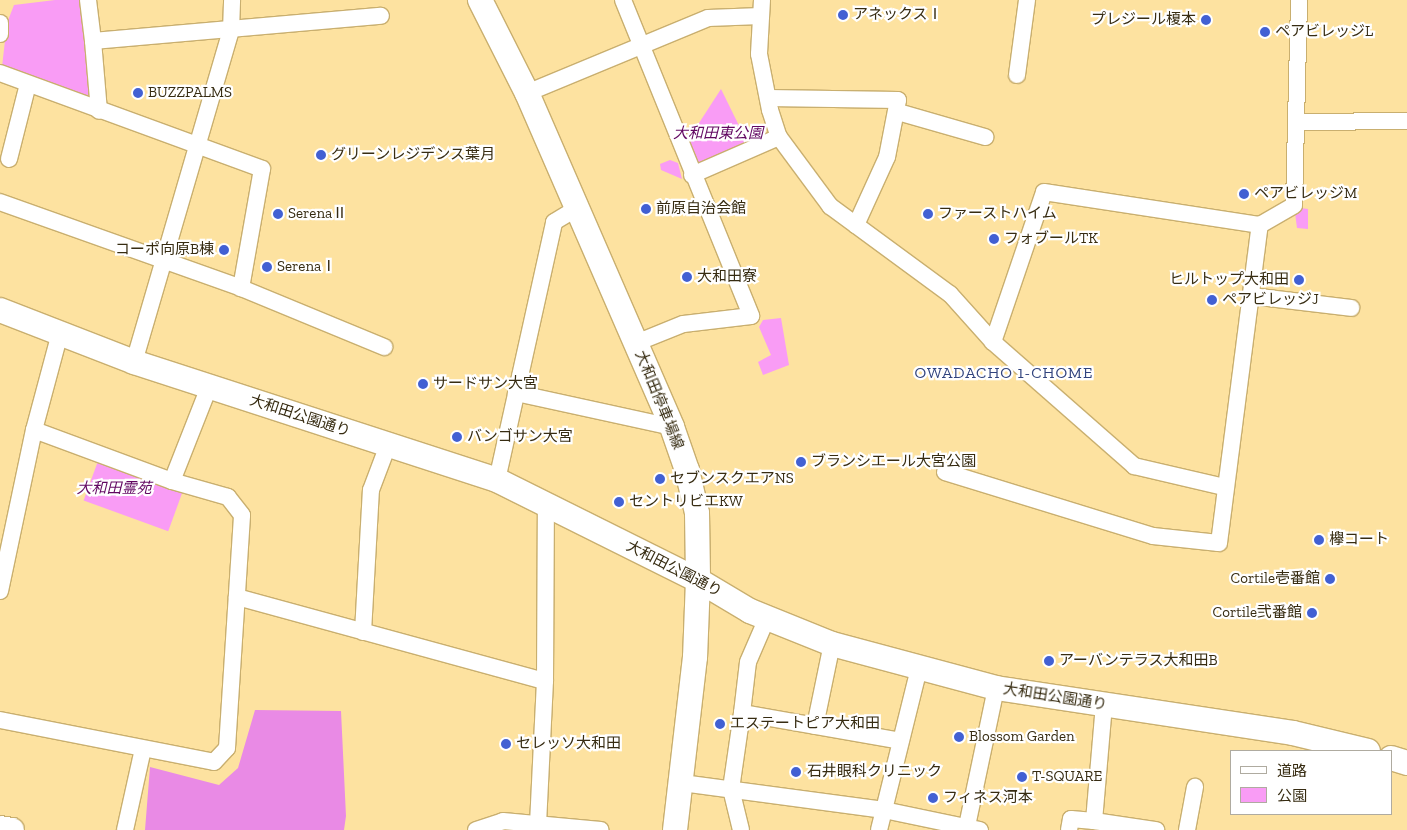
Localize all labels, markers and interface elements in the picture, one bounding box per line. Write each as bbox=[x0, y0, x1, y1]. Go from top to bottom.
place label: アネックスⅠ bbox=[853, 6, 943, 24]
marker: アネックスⅠ bbox=[837, 9, 849, 21]
place label: プレジール榎本 bbox=[1091, 11, 1196, 29]
marker: プレジール榎本 bbox=[1200, 14, 1212, 26]
place label: ペアビレッジL bbox=[1275, 23, 1373, 41]
marker: ペアビレッジL bbox=[1259, 26, 1271, 38]
place label: BUZZPALMS bbox=[148, 84, 232, 102]
marker: BUZZPALMS bbox=[132, 87, 144, 99]
park label: 大和田東公園 bbox=[673, 125, 763, 143]
place label: グリーンレジデンス葉月 bbox=[331, 146, 496, 164]
marker: グリーンレジデンス葉月 bbox=[315, 149, 327, 161]
place label: ペアビレッジM bbox=[1254, 185, 1357, 203]
marker: ペアビレッジM bbox=[1238, 188, 1250, 200]
place label: 前原自治会館 bbox=[656, 200, 746, 218]
marker: 前原自治会館 bbox=[640, 203, 652, 215]
place label: SerenaⅡ bbox=[288, 205, 347, 223]
place label: ファーストハイム bbox=[938, 205, 1058, 223]
marker: SerenaⅡ bbox=[272, 208, 284, 220]
marker: ファーストハイム bbox=[922, 208, 934, 220]
place label: フォブールTK bbox=[1004, 230, 1098, 248]
marker: フォブールTK bbox=[988, 233, 1000, 245]
place label: コーポ向原B棟 bbox=[115, 241, 214, 259]
marker: コーポ向原B棟 bbox=[218, 244, 230, 256]
place label: SerenaⅠ bbox=[277, 258, 336, 276]
marker: SerenaⅠ bbox=[261, 261, 273, 273]
place label: 大和田寮 bbox=[697, 268, 757, 286]
marker: 大和田寮 bbox=[681, 271, 693, 283]
place label: ヒルトップ大和田 bbox=[1169, 271, 1289, 289]
marker: ヒルトップ大和田 bbox=[1293, 274, 1305, 286]
place label: ペアビレッジJ bbox=[1222, 291, 1319, 309]
marker: ペアビレッジJ bbox=[1206, 294, 1218, 306]
street label: 大和田停車場線 bbox=[631, 348, 687, 452]
district label: OWADACHO 1-CHOME bbox=[913, 363, 1095, 383]
place label: サードサン大宮 bbox=[433, 375, 538, 393]
marker: サードサン大宮 bbox=[417, 378, 429, 390]
street label: 大和田公園通り bbox=[247, 391, 353, 441]
place label: バンゴサン大宮 bbox=[467, 428, 572, 446]
marker: バンゴサン大宮 bbox=[451, 431, 463, 443]
place label: ブランシエール大宮公園 bbox=[811, 453, 976, 471]
marker: ブランシエール大宮公園 bbox=[795, 456, 807, 468]
place label: セブンスクエアNS bbox=[670, 470, 794, 488]
marker: セブンスクエアNS bbox=[654, 473, 666, 485]
park label: 大和田霊苑 bbox=[77, 480, 151, 498]
place label: セントリビエKW bbox=[629, 493, 743, 511]
marker: セントリビエKW bbox=[613, 496, 625, 508]
place label: 欅コート bbox=[1329, 531, 1389, 549]
marker: 欅コート bbox=[1313, 534, 1325, 546]
street label: 大和田公園通り bbox=[623, 537, 725, 601]
place label: Cortile壱番館 bbox=[1231, 570, 1320, 588]
marker: Cortile壱番館 bbox=[1324, 573, 1336, 585]
place label: Cortile弐番館 bbox=[1213, 604, 1302, 622]
marker: Cortile弐番館 bbox=[1306, 607, 1318, 619]
place label: アーバンテラス大和田B bbox=[1059, 652, 1217, 670]
marker: アーバンテラス大和田B bbox=[1043, 655, 1055, 667]
street label: 大和田公園通り bbox=[1002, 680, 1108, 714]
place label: エステートピア大和田 bbox=[730, 715, 880, 733]
marker: エステートピア大和田 bbox=[714, 718, 726, 730]
place label: Blossom Garden bbox=[969, 728, 1075, 746]
marker: Blossom Garden bbox=[953, 731, 965, 743]
place label: セレッソ大和田 bbox=[516, 735, 621, 753]
marker: セレッソ大和田 bbox=[500, 738, 512, 750]
legend bbox=[1230, 750, 1392, 815]
text: 道路 bbox=[1277, 762, 1307, 780]
place label: 石井眼科クリニック bbox=[807, 763, 942, 781]
marker: 石井眼科クリニック bbox=[789, 765, 803, 779]
place label: T-SQUARE bbox=[1032, 768, 1102, 786]
marker: T-SQUARE bbox=[1016, 771, 1028, 783]
text: 公園 bbox=[1277, 787, 1307, 805]
place label: フィネス河本 bbox=[943, 789, 1033, 807]
marker: フィネス河本 bbox=[927, 792, 939, 804]

